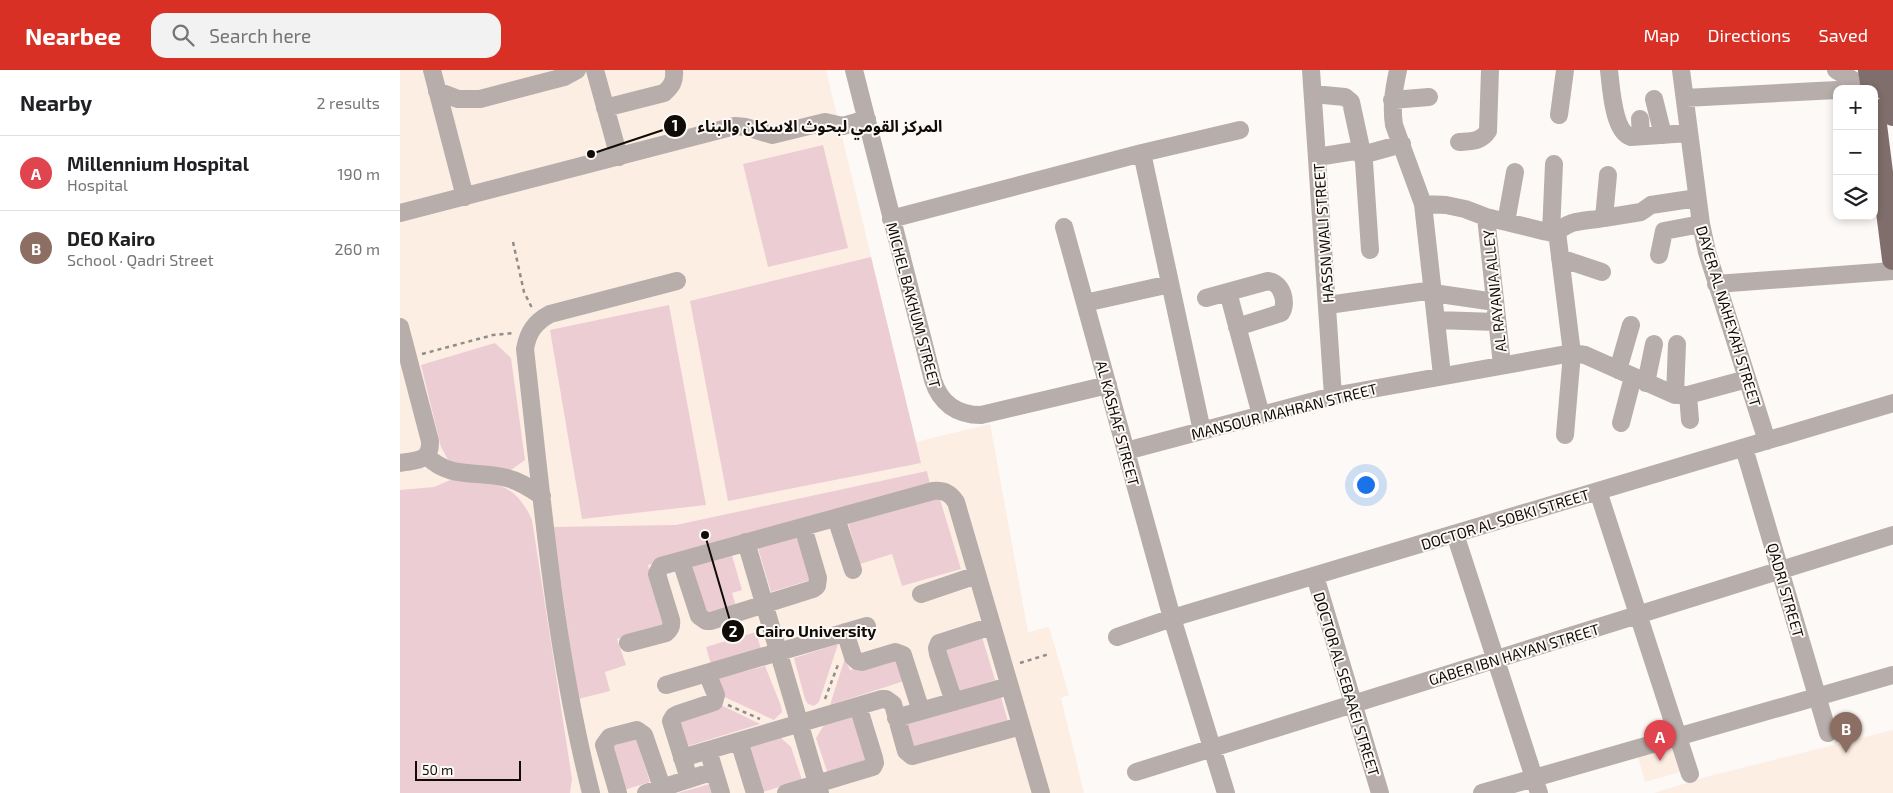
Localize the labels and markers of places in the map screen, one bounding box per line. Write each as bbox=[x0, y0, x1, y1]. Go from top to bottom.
callout: المركز القومي لبحوث الاسكان والبناء bbox=[662, 111, 952, 142]
callout: Cairo University bbox=[720, 616, 886, 647]
pin: B bbox=[1830, 712, 1862, 753]
pin: A bbox=[1644, 720, 1676, 761]

